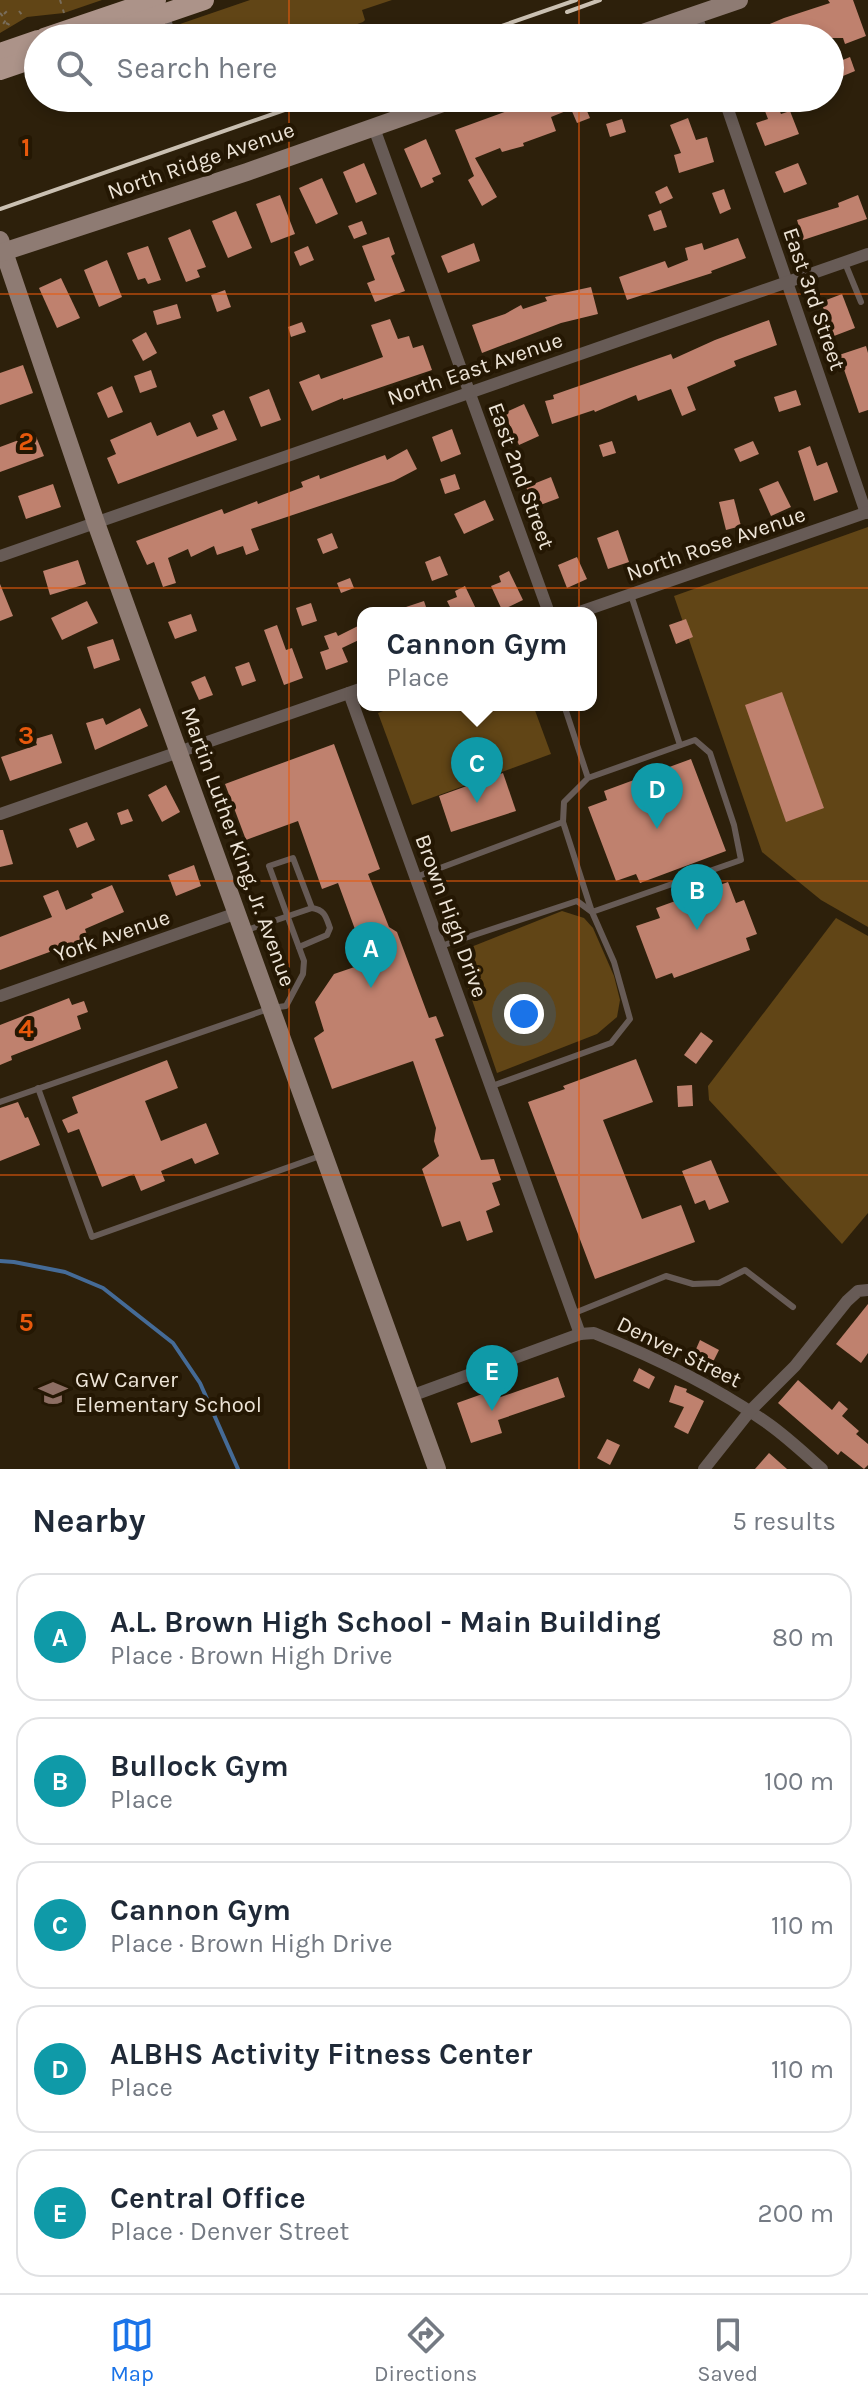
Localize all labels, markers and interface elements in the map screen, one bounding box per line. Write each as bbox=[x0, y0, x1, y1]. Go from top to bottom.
search box bbox=[24, 24, 844, 112]
icon: search bbox=[52, 46, 96, 90]
text: Search here bbox=[116, 50, 277, 86]
street label: North Ridge Avenue bbox=[104, 117, 298, 205]
text: 1 bbox=[21, 132, 31, 163]
street label: East 3rd Street bbox=[777, 224, 851, 374]
street label: North East Avenue bbox=[384, 327, 566, 411]
street label: East 2nd Street bbox=[482, 399, 560, 553]
text: 2 bbox=[18, 426, 34, 457]
street label: North Rose Avenue bbox=[623, 501, 809, 587]
popup bbox=[357, 607, 597, 711]
text: Cannon Gym bbox=[386, 626, 568, 662]
text: Place bbox=[386, 662, 449, 693]
street label: Martin Luther King, Jr. Avenue bbox=[175, 704, 301, 990]
text: 3 bbox=[18, 720, 34, 751]
pin: C bbox=[451, 737, 503, 803]
pin: D bbox=[631, 763, 683, 829]
street label: Brown High Drive bbox=[409, 831, 493, 1001]
pin: B bbox=[671, 864, 723, 930]
street label: York Avenue bbox=[51, 904, 173, 968]
pin: A bbox=[345, 922, 397, 988]
your location bbox=[504, 994, 544, 1034]
text: 4 bbox=[18, 1013, 34, 1044]
text: 5 bbox=[18, 1307, 34, 1338]
street label: Denver Street bbox=[613, 1311, 745, 1393]
pin: E bbox=[466, 1345, 518, 1411]
place label: GW Carver Elementary School bbox=[75, 1367, 262, 1418]
school or university icon: GW Carver Elementary School bbox=[38, 1378, 68, 1408]
text: Nearby bbox=[32, 1501, 146, 1541]
text: 5 results bbox=[732, 1506, 836, 1537]
text: A.L. Brown High School - Main Building bbox=[110, 1604, 661, 1640]
text: A bbox=[52, 1622, 68, 1653]
text: 80 m bbox=[772, 1622, 834, 1653]
text: Place · Brown High Drive bbox=[110, 1640, 393, 1671]
text: Bullock Gym bbox=[110, 1748, 289, 1784]
text: B bbox=[52, 1766, 68, 1797]
text: 100 m bbox=[764, 1766, 834, 1797]
text: Place bbox=[110, 1784, 173, 1815]
text: Cannon Gym bbox=[110, 1892, 291, 1928]
text: C bbox=[52, 1910, 68, 1941]
text: 110 m bbox=[771, 1910, 834, 1941]
text: Place · Brown High Drive bbox=[110, 1928, 393, 1959]
text: ALBHS Activity Fitness Center bbox=[110, 2036, 532, 2072]
text: D bbox=[51, 2054, 69, 2085]
text: 110 m bbox=[771, 2054, 834, 2085]
text: Place bbox=[110, 2072, 173, 2103]
text: Central Office bbox=[110, 2180, 306, 2216]
text: E bbox=[52, 2198, 68, 2229]
text: 200 m bbox=[758, 2198, 834, 2229]
text: Place · Denver Street bbox=[110, 2216, 349, 2247]
tab: Map bbox=[110, 2313, 154, 2387]
tab: Directions bbox=[374, 2313, 477, 2387]
tab: Saved bbox=[697, 2313, 758, 2387]

